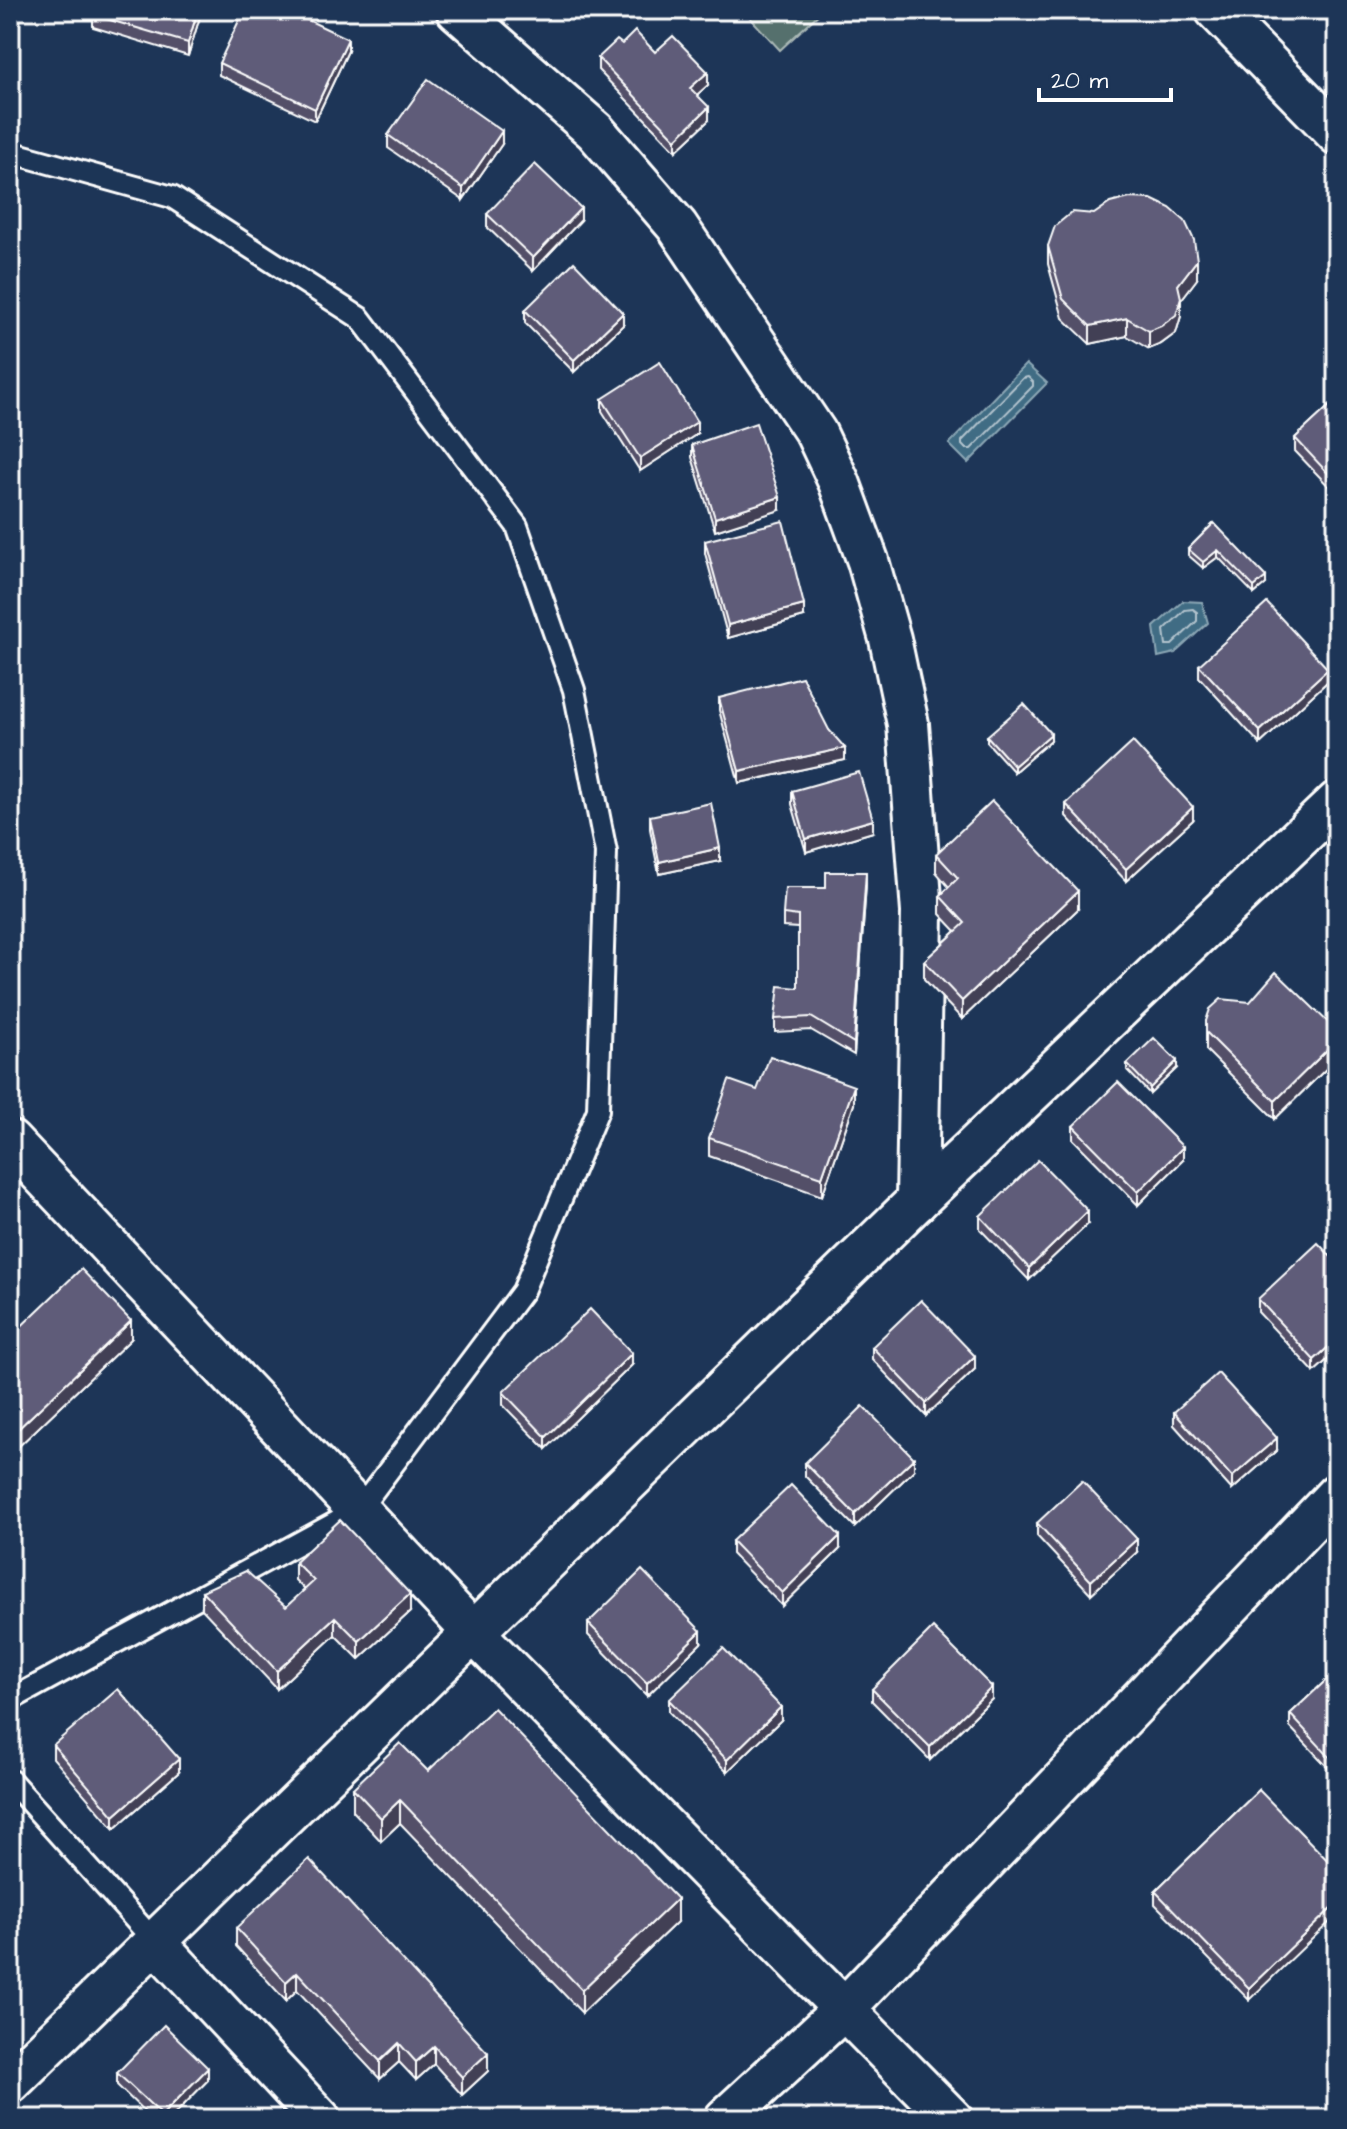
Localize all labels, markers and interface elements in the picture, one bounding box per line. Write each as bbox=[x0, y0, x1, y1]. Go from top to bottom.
scale bar bbox=[1039, 52, 1171, 102]
text: 20 m bbox=[1051, 64, 1108, 98]

